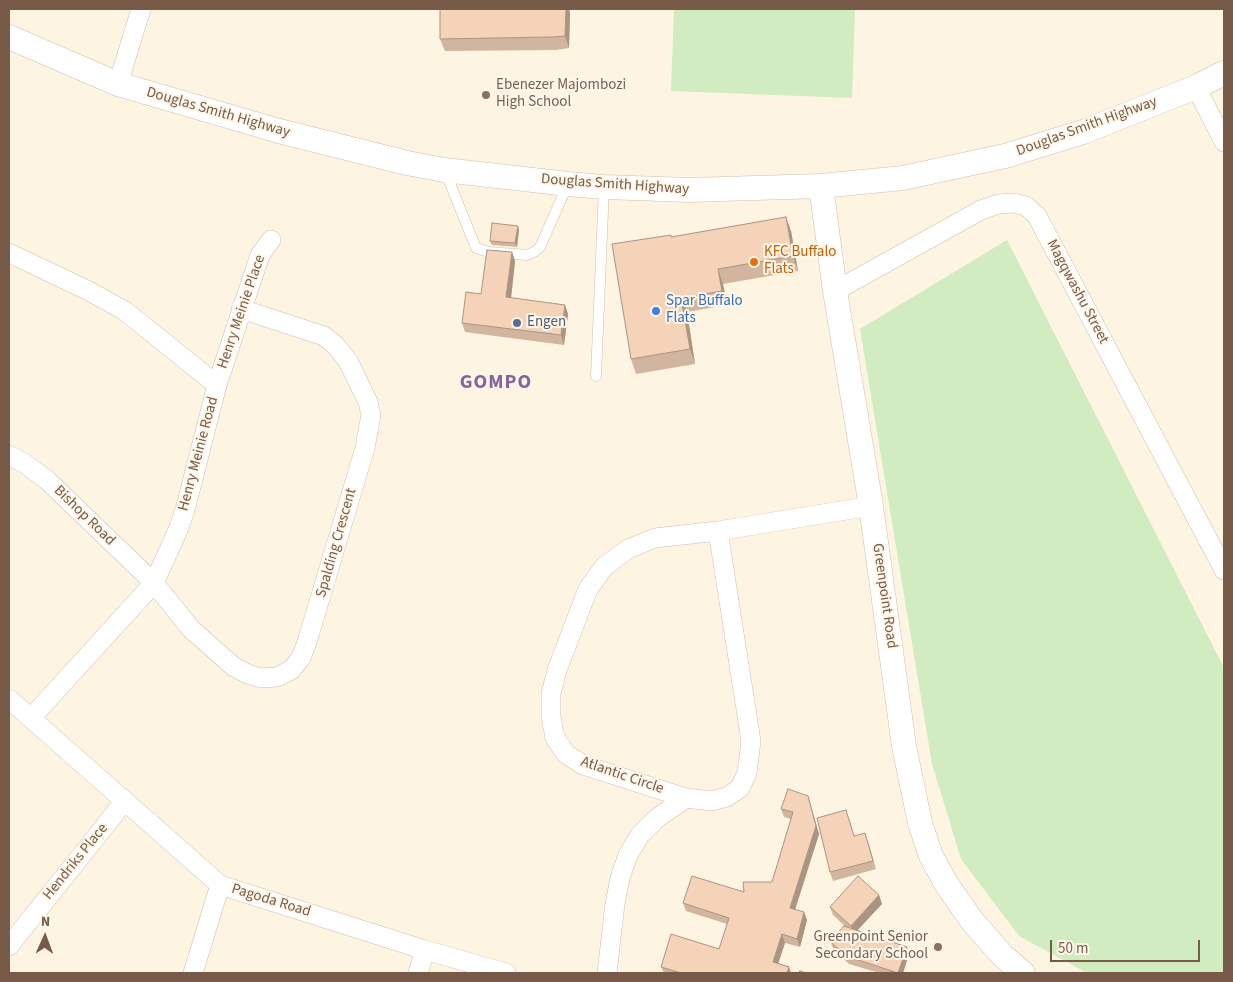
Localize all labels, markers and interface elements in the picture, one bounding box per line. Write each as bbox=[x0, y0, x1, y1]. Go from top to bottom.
place label: Ebenezer Majombozi High School bbox=[496, 77, 626, 112]
street label: Douglas Smith Highway bbox=[144, 84, 292, 142]
marker: Ebenezer Majombozi High School bbox=[480, 89, 492, 101]
street label: Douglas Smith Highway bbox=[1014, 93, 1160, 161]
street label: Douglas Smith Highway bbox=[540, 171, 690, 199]
street label: Magqwashu Street bbox=[1042, 237, 1112, 347]
place label: KFC Buffalo Flats bbox=[764, 244, 836, 279]
street label: Henry Meinie Place bbox=[214, 253, 270, 371]
marker: KFC Buffalo Flats bbox=[748, 256, 760, 268]
place label: Spar Buffalo Flats bbox=[666, 293, 743, 328]
marker: Spar Buffalo Flats bbox=[650, 305, 662, 317]
place label: Engen bbox=[527, 314, 566, 332]
marker: Engen bbox=[511, 317, 523, 329]
district label: GOMPO bbox=[459, 372, 533, 396]
street label: Henry Meinie Road bbox=[175, 395, 223, 513]
street label: Bishop Road bbox=[49, 482, 119, 550]
street label: Spalding Crescent bbox=[313, 486, 361, 600]
street label: Greenpoint Road bbox=[868, 542, 900, 650]
street label: Atlantic Circle bbox=[578, 753, 666, 799]
street label: Hendriks Place bbox=[40, 820, 112, 904]
street label: Pagoda Road bbox=[229, 880, 313, 922]
north arrow bbox=[20, 912, 70, 962]
text: N bbox=[41, 912, 51, 932]
place label: Greenpoint Senior Secondary School bbox=[814, 929, 928, 964]
scale bar bbox=[1053, 930, 1203, 962]
text: 50 m bbox=[1058, 938, 1088, 959]
marker: Greenpoint Senior Secondary School bbox=[932, 941, 944, 953]

